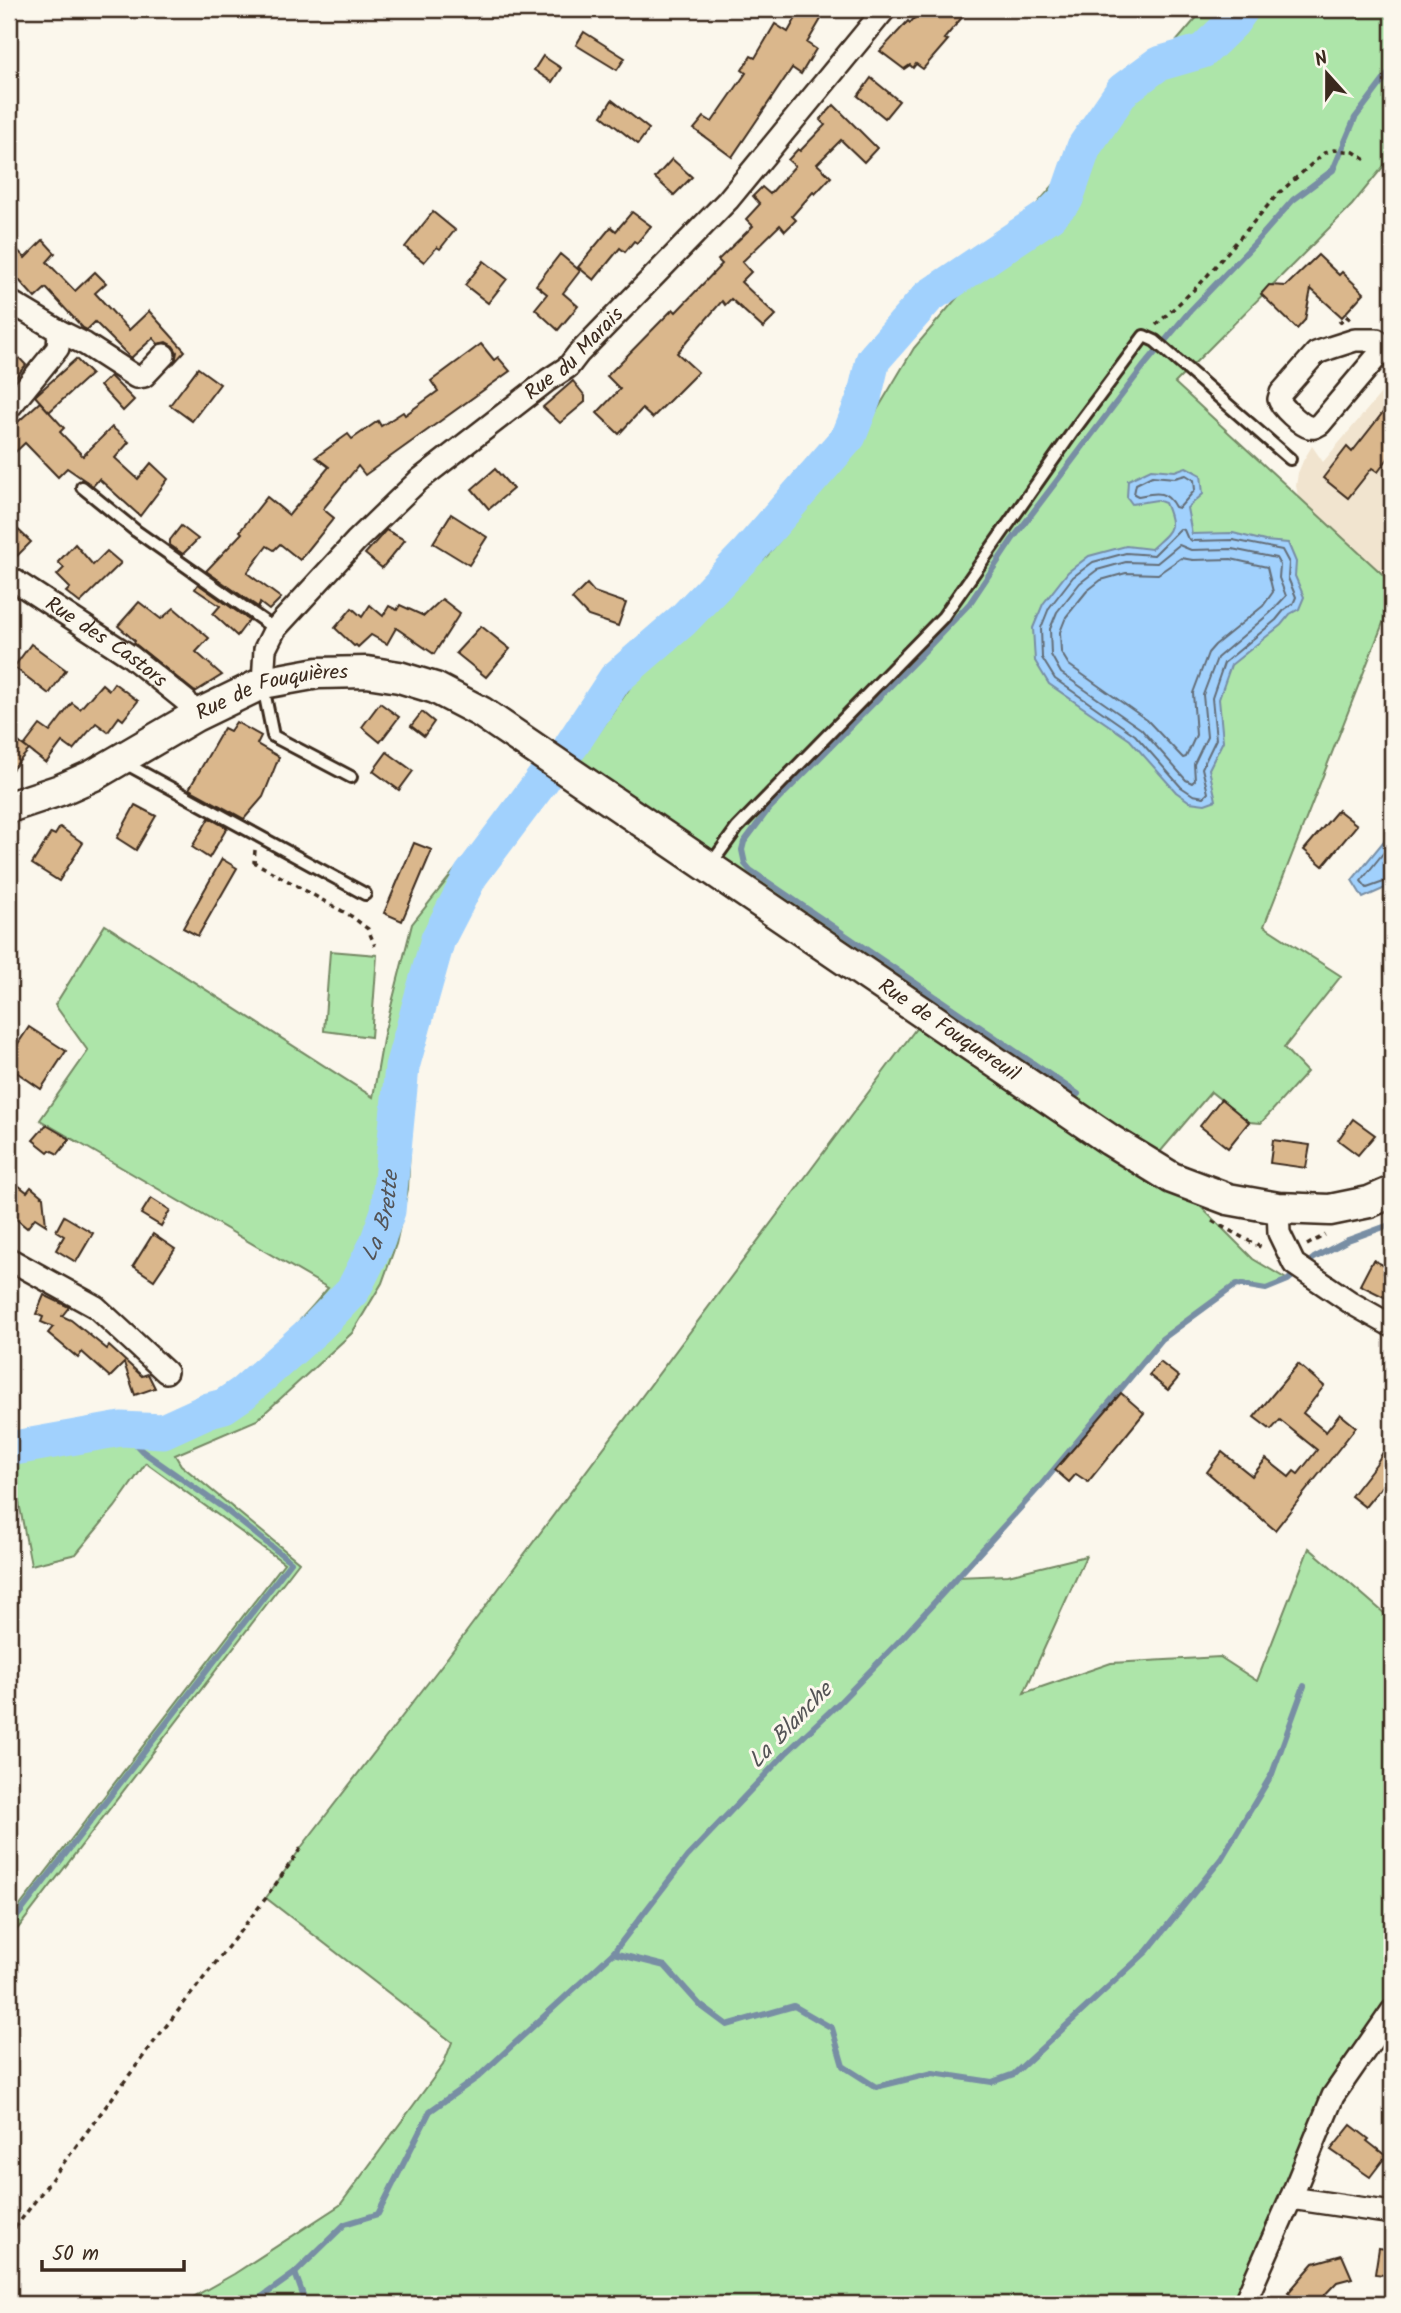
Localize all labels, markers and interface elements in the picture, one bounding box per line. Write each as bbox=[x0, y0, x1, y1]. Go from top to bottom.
north arrow bbox=[1292, 38, 1362, 108]
text: N bbox=[1311, 44, 1333, 76]
street label: Rue du Marais bbox=[517, 299, 632, 409]
street label: Rue des Castors bbox=[38, 588, 174, 696]
street label: Rue de Fouquières bbox=[190, 656, 348, 730]
street label: Rue de Fouquereuil bbox=[871, 970, 1026, 1090]
water label: La Brette bbox=[352, 1166, 410, 1268]
water label: La Blanche bbox=[740, 1672, 844, 1778]
scale bar bbox=[42, 2229, 184, 2273]
text: 50 m bbox=[52, 2238, 99, 2271]

